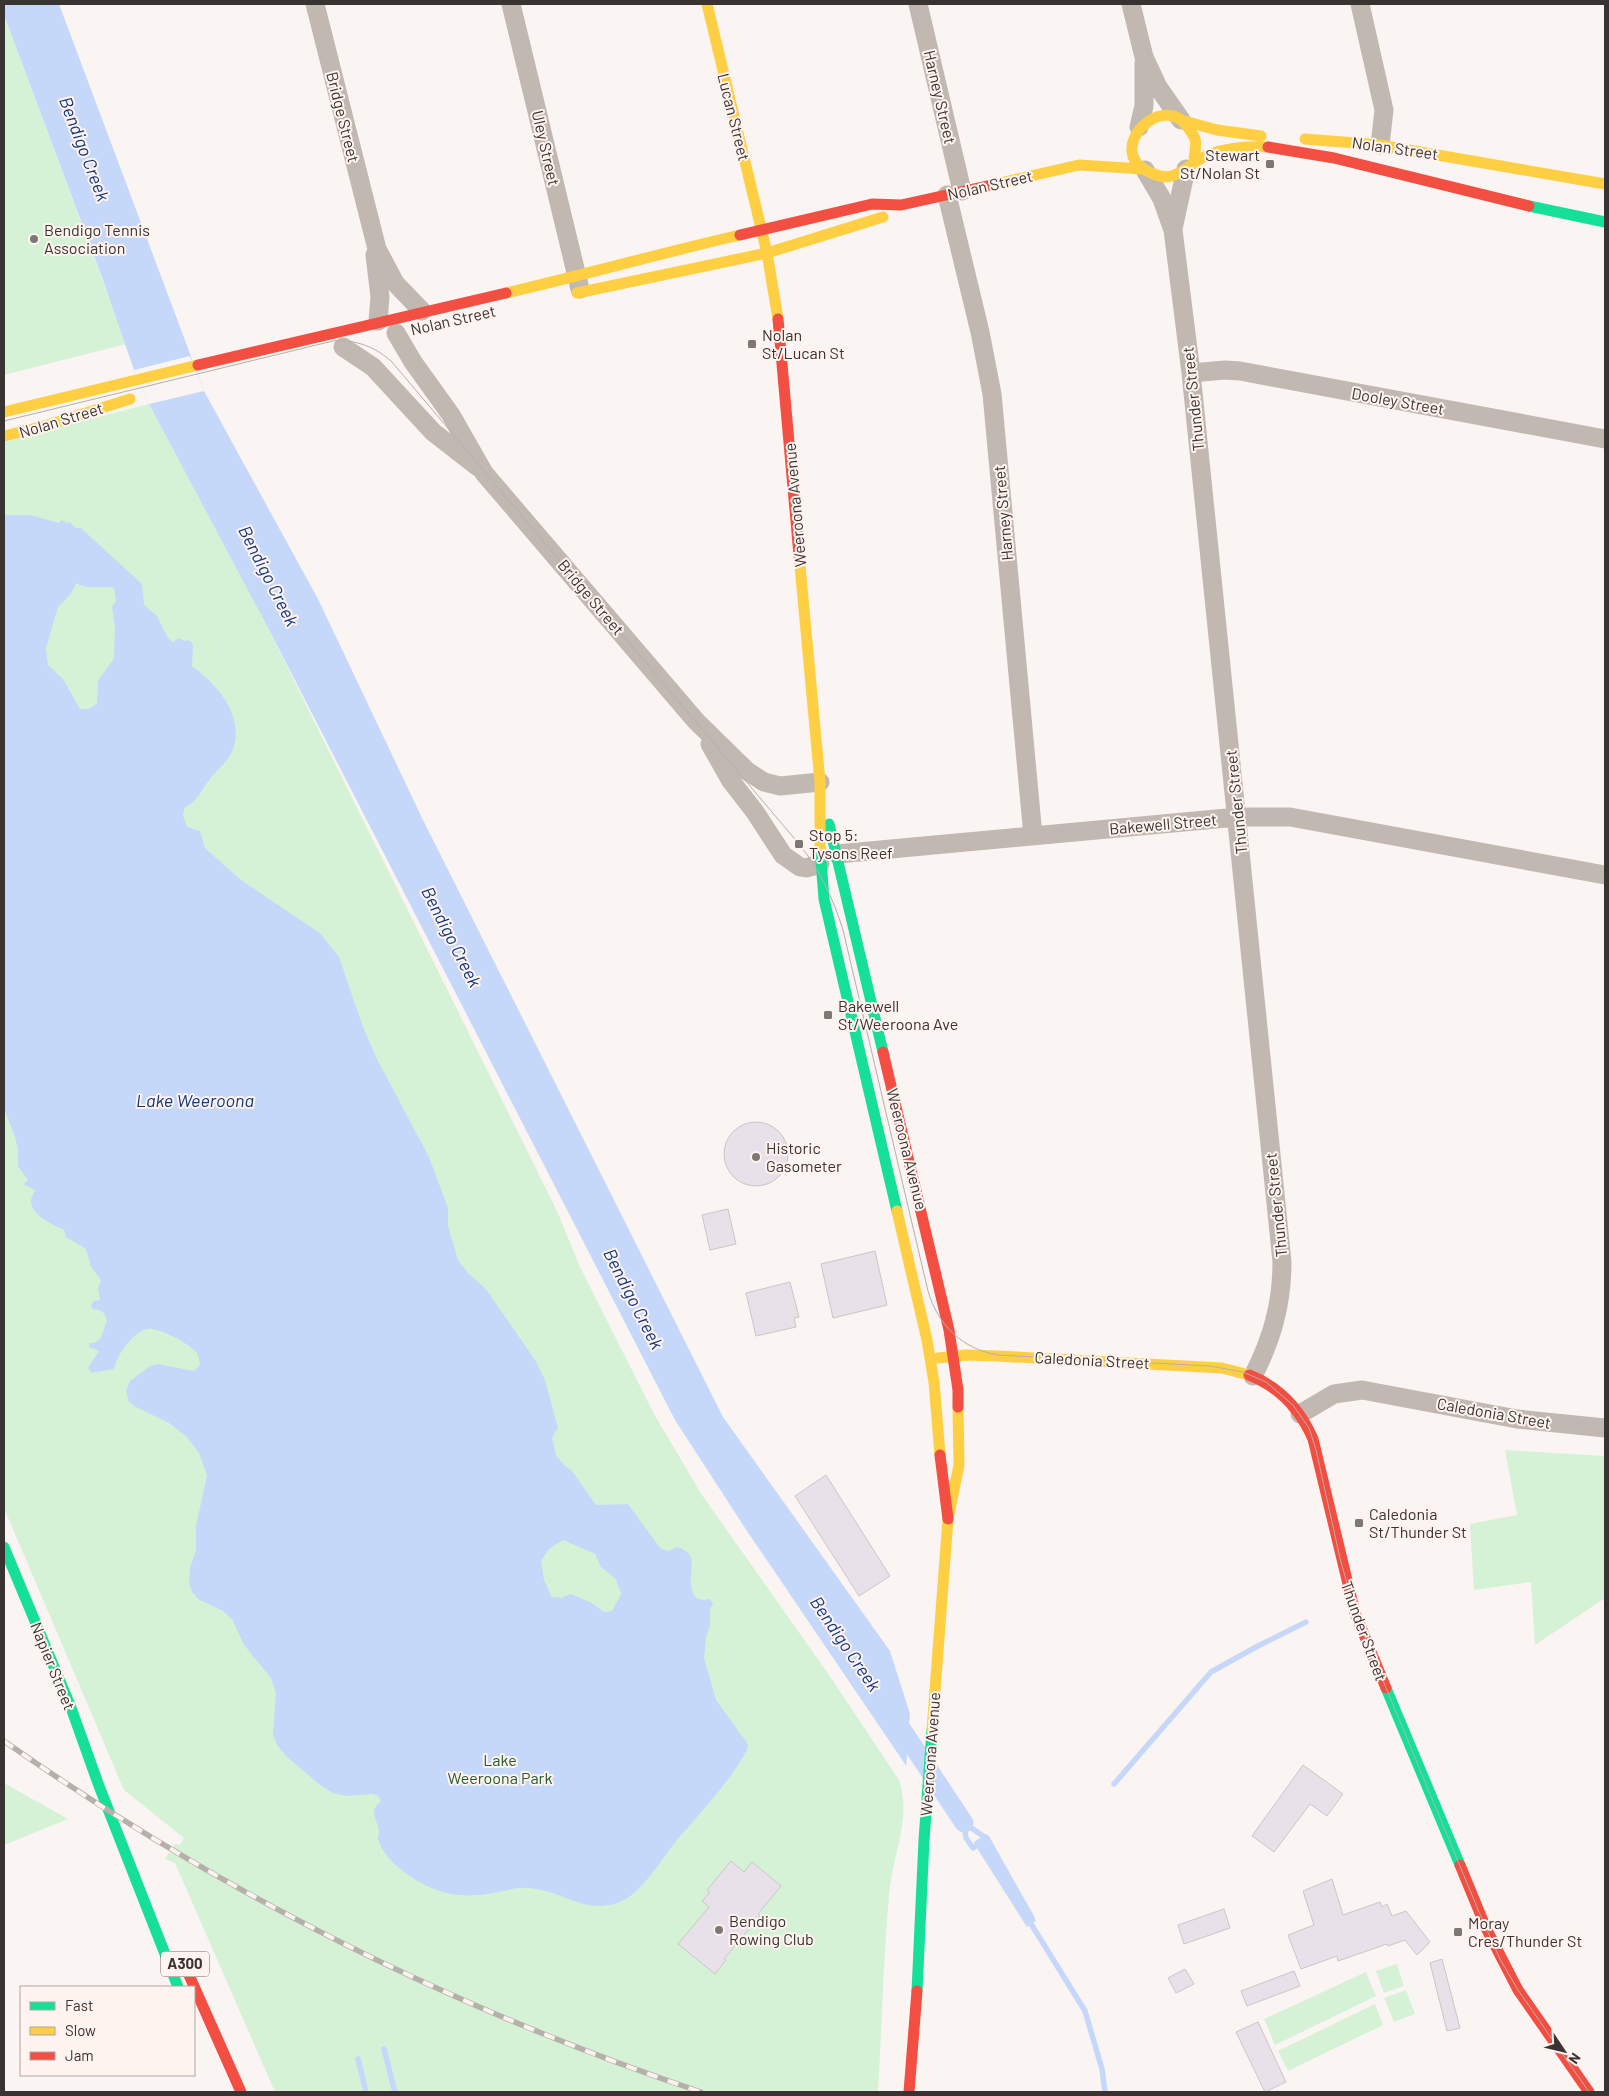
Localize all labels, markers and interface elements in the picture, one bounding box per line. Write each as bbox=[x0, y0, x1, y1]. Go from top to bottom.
street label: Harney Street bbox=[920, 48, 960, 146]
street label: Bridge Street bbox=[323, 70, 364, 164]
street label: Lucan Street bbox=[714, 71, 755, 163]
water label: Bendigo Creek bbox=[55, 93, 115, 204]
street label: Uley Street bbox=[529, 108, 564, 187]
street label: Nolan Street bbox=[1351, 132, 1439, 163]
place label: Stewart St/Nolan St bbox=[1180, 145, 1260, 182]
marker: Stewart St/Nolan St bbox=[1264, 158, 1276, 170]
street label: Nolan Street bbox=[945, 165, 1034, 204]
place label: Bendigo Tennis Association bbox=[44, 220, 150, 257]
marker: Bendigo Tennis Association bbox=[28, 233, 40, 245]
street label: Nolan Street bbox=[408, 300, 497, 339]
place label: Nolan St/Lucan St bbox=[762, 325, 845, 362]
marker: Nolan St/Lucan St bbox=[746, 338, 758, 350]
street label: Thunder Street bbox=[1178, 346, 1207, 452]
street label: Dooley Street bbox=[1350, 383, 1446, 418]
street label: Nolan Street bbox=[17, 398, 105, 441]
street label: Weeroona Avenue bbox=[780, 442, 809, 568]
street label: Harney Street bbox=[989, 465, 1016, 561]
water label: Bendigo Creek bbox=[234, 521, 304, 630]
street label: Bridge Street bbox=[554, 555, 628, 638]
street label: Thunder Street bbox=[1221, 749, 1250, 855]
street label: Bakewell Street bbox=[1108, 809, 1218, 838]
place label: Stop 5: Tysons Reef bbox=[809, 825, 893, 862]
marker: Stop 5: Tysons Reef bbox=[793, 838, 805, 850]
water label: Bendigo Creek bbox=[417, 882, 487, 991]
place label: Bakewell St/Weeroona Ave bbox=[838, 996, 958, 1033]
marker: Bakewell St/Weeroona Ave bbox=[822, 1009, 834, 1021]
street label: Weeroona Avenue bbox=[883, 1086, 932, 1212]
water label: Lake Weeroona bbox=[136, 1089, 254, 1111]
place label: Historic Gasometer bbox=[766, 1138, 842, 1175]
marker: Historic Gasometer bbox=[750, 1151, 762, 1163]
street label: Thunder Street bbox=[1261, 1152, 1290, 1258]
water label: Bendigo Creek bbox=[599, 1244, 669, 1353]
street label: Caledonia Street bbox=[1034, 1347, 1150, 1372]
street label: Caledonia Street bbox=[1436, 1393, 1552, 1432]
place label: Caledonia St/Thunder St bbox=[1369, 1504, 1467, 1541]
marker: Caledonia St/Thunder St bbox=[1353, 1517, 1365, 1529]
street label: Thunder Street bbox=[1338, 1578, 1391, 1683]
water label: Bendigo Creek bbox=[806, 1592, 886, 1695]
street label: Napier Street bbox=[27, 1619, 80, 1713]
street label: Weeroona Avenue bbox=[916, 1691, 943, 1817]
park label: Lake Weeroona Park bbox=[448, 1750, 552, 1787]
place label: Bendigo Rowing Club bbox=[729, 1911, 814, 1948]
place label: Moray Cres/Thunder St bbox=[1468, 1913, 1582, 1950]
marker: Bendigo Rowing Club bbox=[713, 1924, 725, 1936]
marker: Moray Cres/Thunder St bbox=[1452, 1926, 1464, 1938]
road number: A300 bbox=[161, 1952, 209, 1976]
legend bbox=[20, 1986, 195, 2076]
text: Fast bbox=[65, 1996, 93, 2014]
text: Slow bbox=[65, 2021, 96, 2039]
north arrow bbox=[1539, 2026, 1589, 2076]
text: Jam bbox=[65, 2046, 94, 2064]
text: N bbox=[1565, 2050, 1585, 2067]

